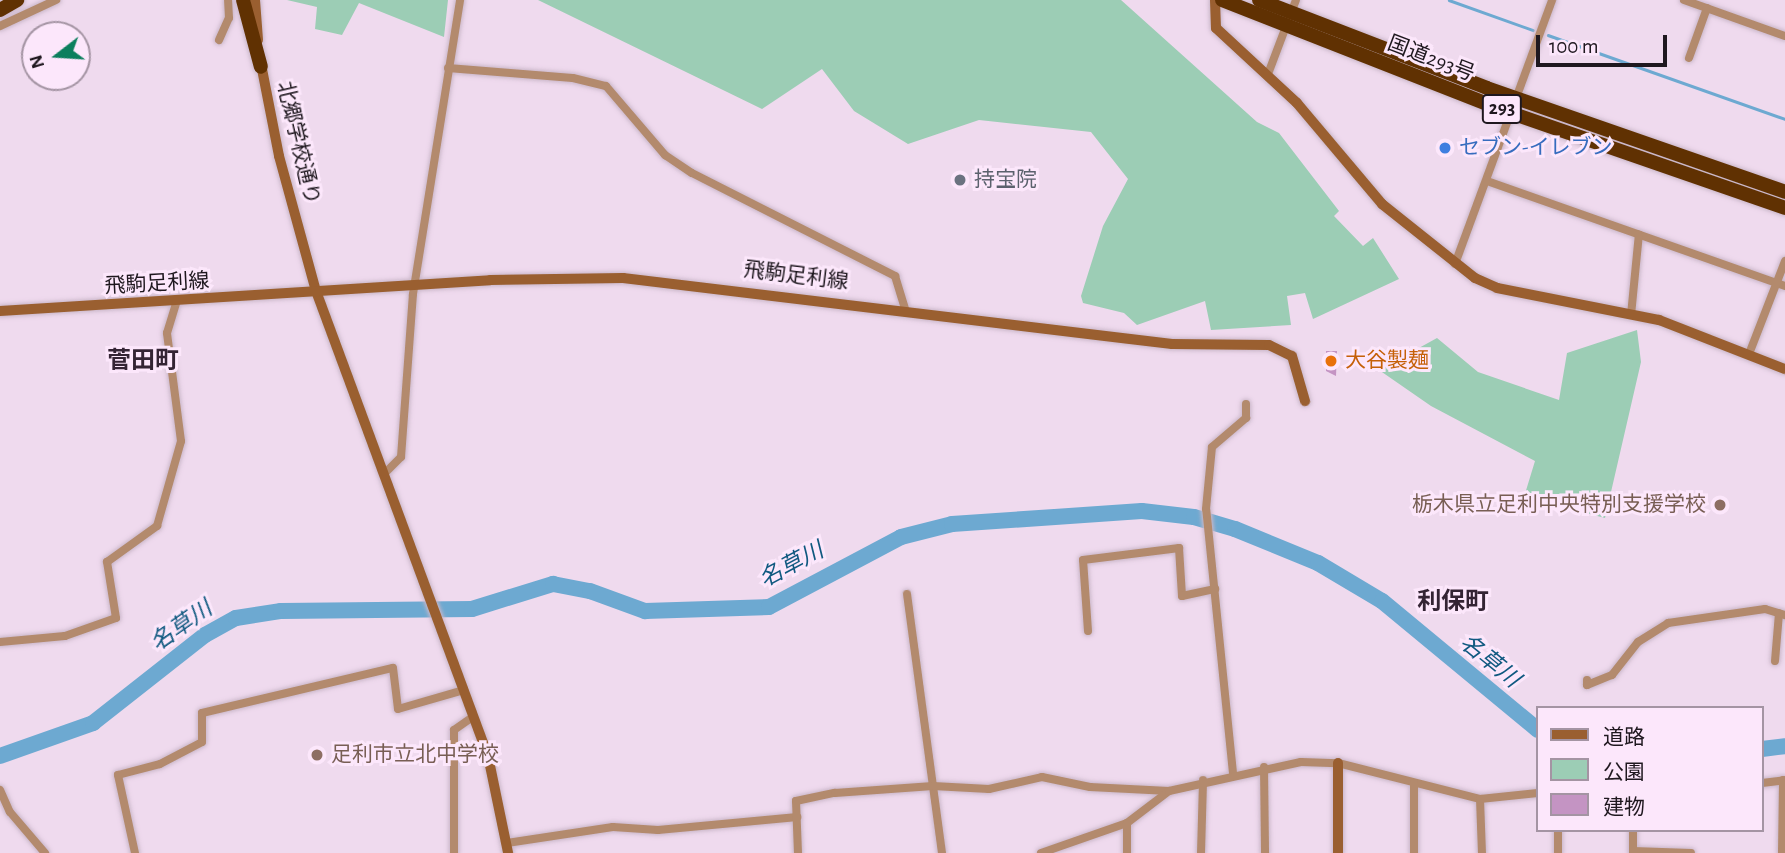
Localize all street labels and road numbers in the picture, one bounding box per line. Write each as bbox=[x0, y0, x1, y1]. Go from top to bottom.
street label: 国道293号 bbox=[1384, 31, 1478, 87]
street label: 北郷学校通り bbox=[272, 79, 324, 207]
road number: 293 bbox=[1481, 94, 1523, 124]
street label: 飛駒足利線 bbox=[742, 257, 850, 295]
street label: 飛駒足利線 bbox=[104, 269, 210, 299]

